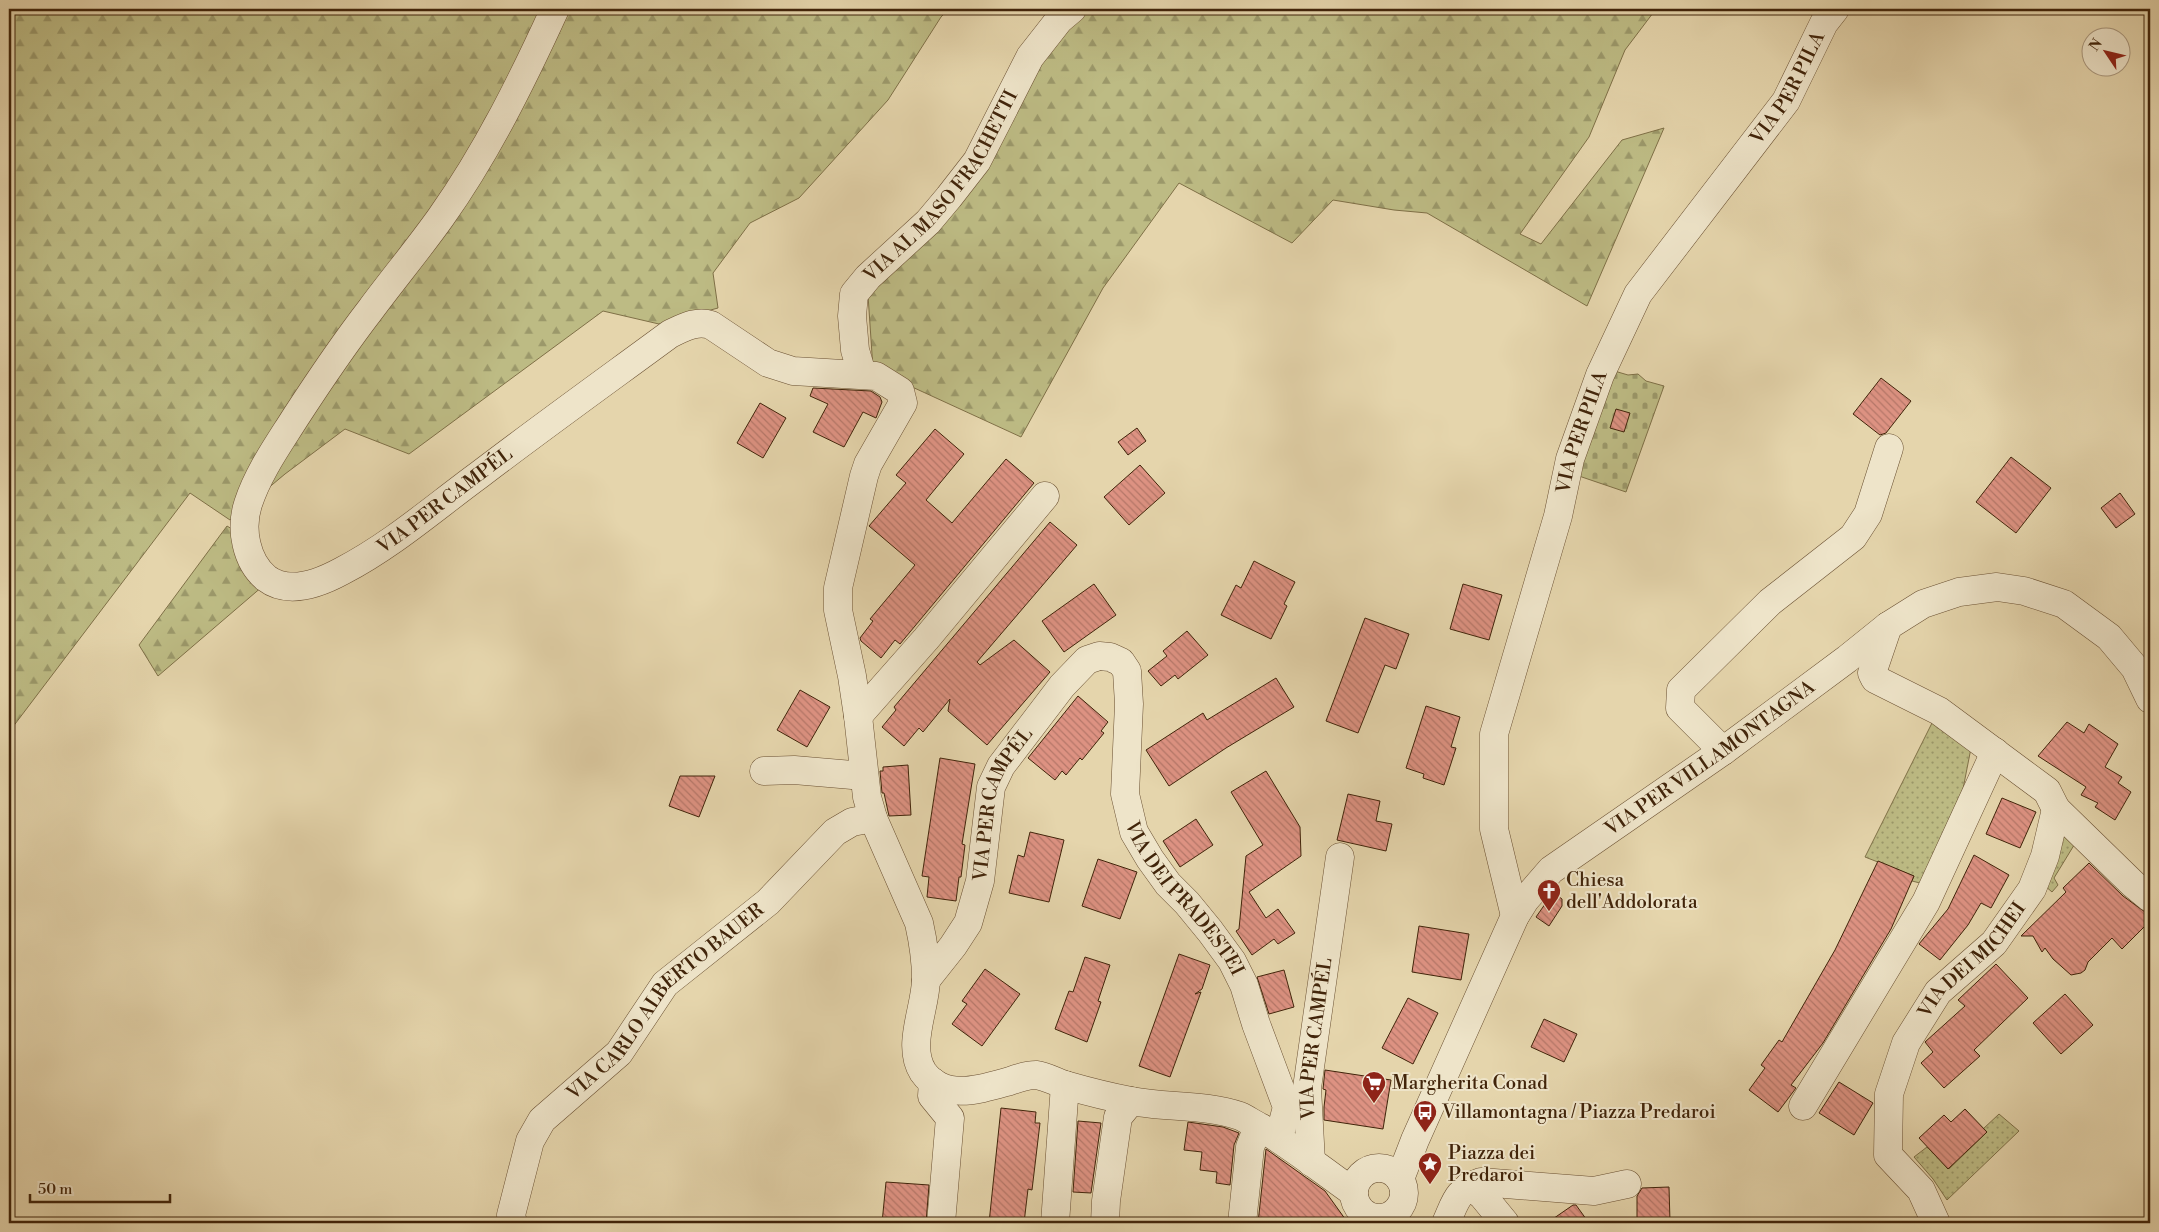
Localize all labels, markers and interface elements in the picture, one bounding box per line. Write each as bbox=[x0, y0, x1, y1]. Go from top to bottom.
street label: VIA PER PILA bbox=[1744, 27, 1830, 150]
north arrow bbox=[2082, 28, 2132, 78]
text: N bbox=[2086, 35, 2107, 55]
street label: VIA AL MASO FRACHETTI bbox=[858, 86, 1023, 288]
street label: VIA PER PILA bbox=[1551, 367, 1613, 496]
street label: VIA PER CAMPÉL bbox=[372, 442, 517, 560]
street label: VIA PER VILLAMONTAGNA bbox=[1599, 674, 1820, 842]
street label: VIA PER CAMPÉL bbox=[968, 723, 1038, 883]
street label: VIA DEI PRADESTEI bbox=[1120, 818, 1249, 979]
place label: Chiesa dell'Addolorata bbox=[1566, 868, 1698, 914]
church icon: Chiesa dell'Addolorata bbox=[1536, 878, 1562, 912]
street label: VIA CARLO ALBERTO BAUER bbox=[561, 898, 769, 1106]
street label: VIA DEI MICHEI bbox=[1912, 898, 2031, 1023]
street label: VIA PER CAMPÉL bbox=[1295, 956, 1337, 1121]
supermarket icon: Margherita Conad bbox=[1361, 1070, 1387, 1104]
place label: Margherita Conad bbox=[1392, 1071, 1548, 1095]
bus stop icon: Villamontagna / Piazza Predaroi bbox=[1412, 1099, 1438, 1133]
place label: Villamontagna / Piazza Predaroi bbox=[1441, 1100, 1716, 1124]
place label: Piazza dei Predaroi bbox=[1448, 1141, 1535, 1187]
place icon: Piazza dei Predaroi bbox=[1417, 1151, 1443, 1185]
scale bar bbox=[30, 1172, 170, 1204]
text: 50 m bbox=[38, 1180, 72, 1199]

